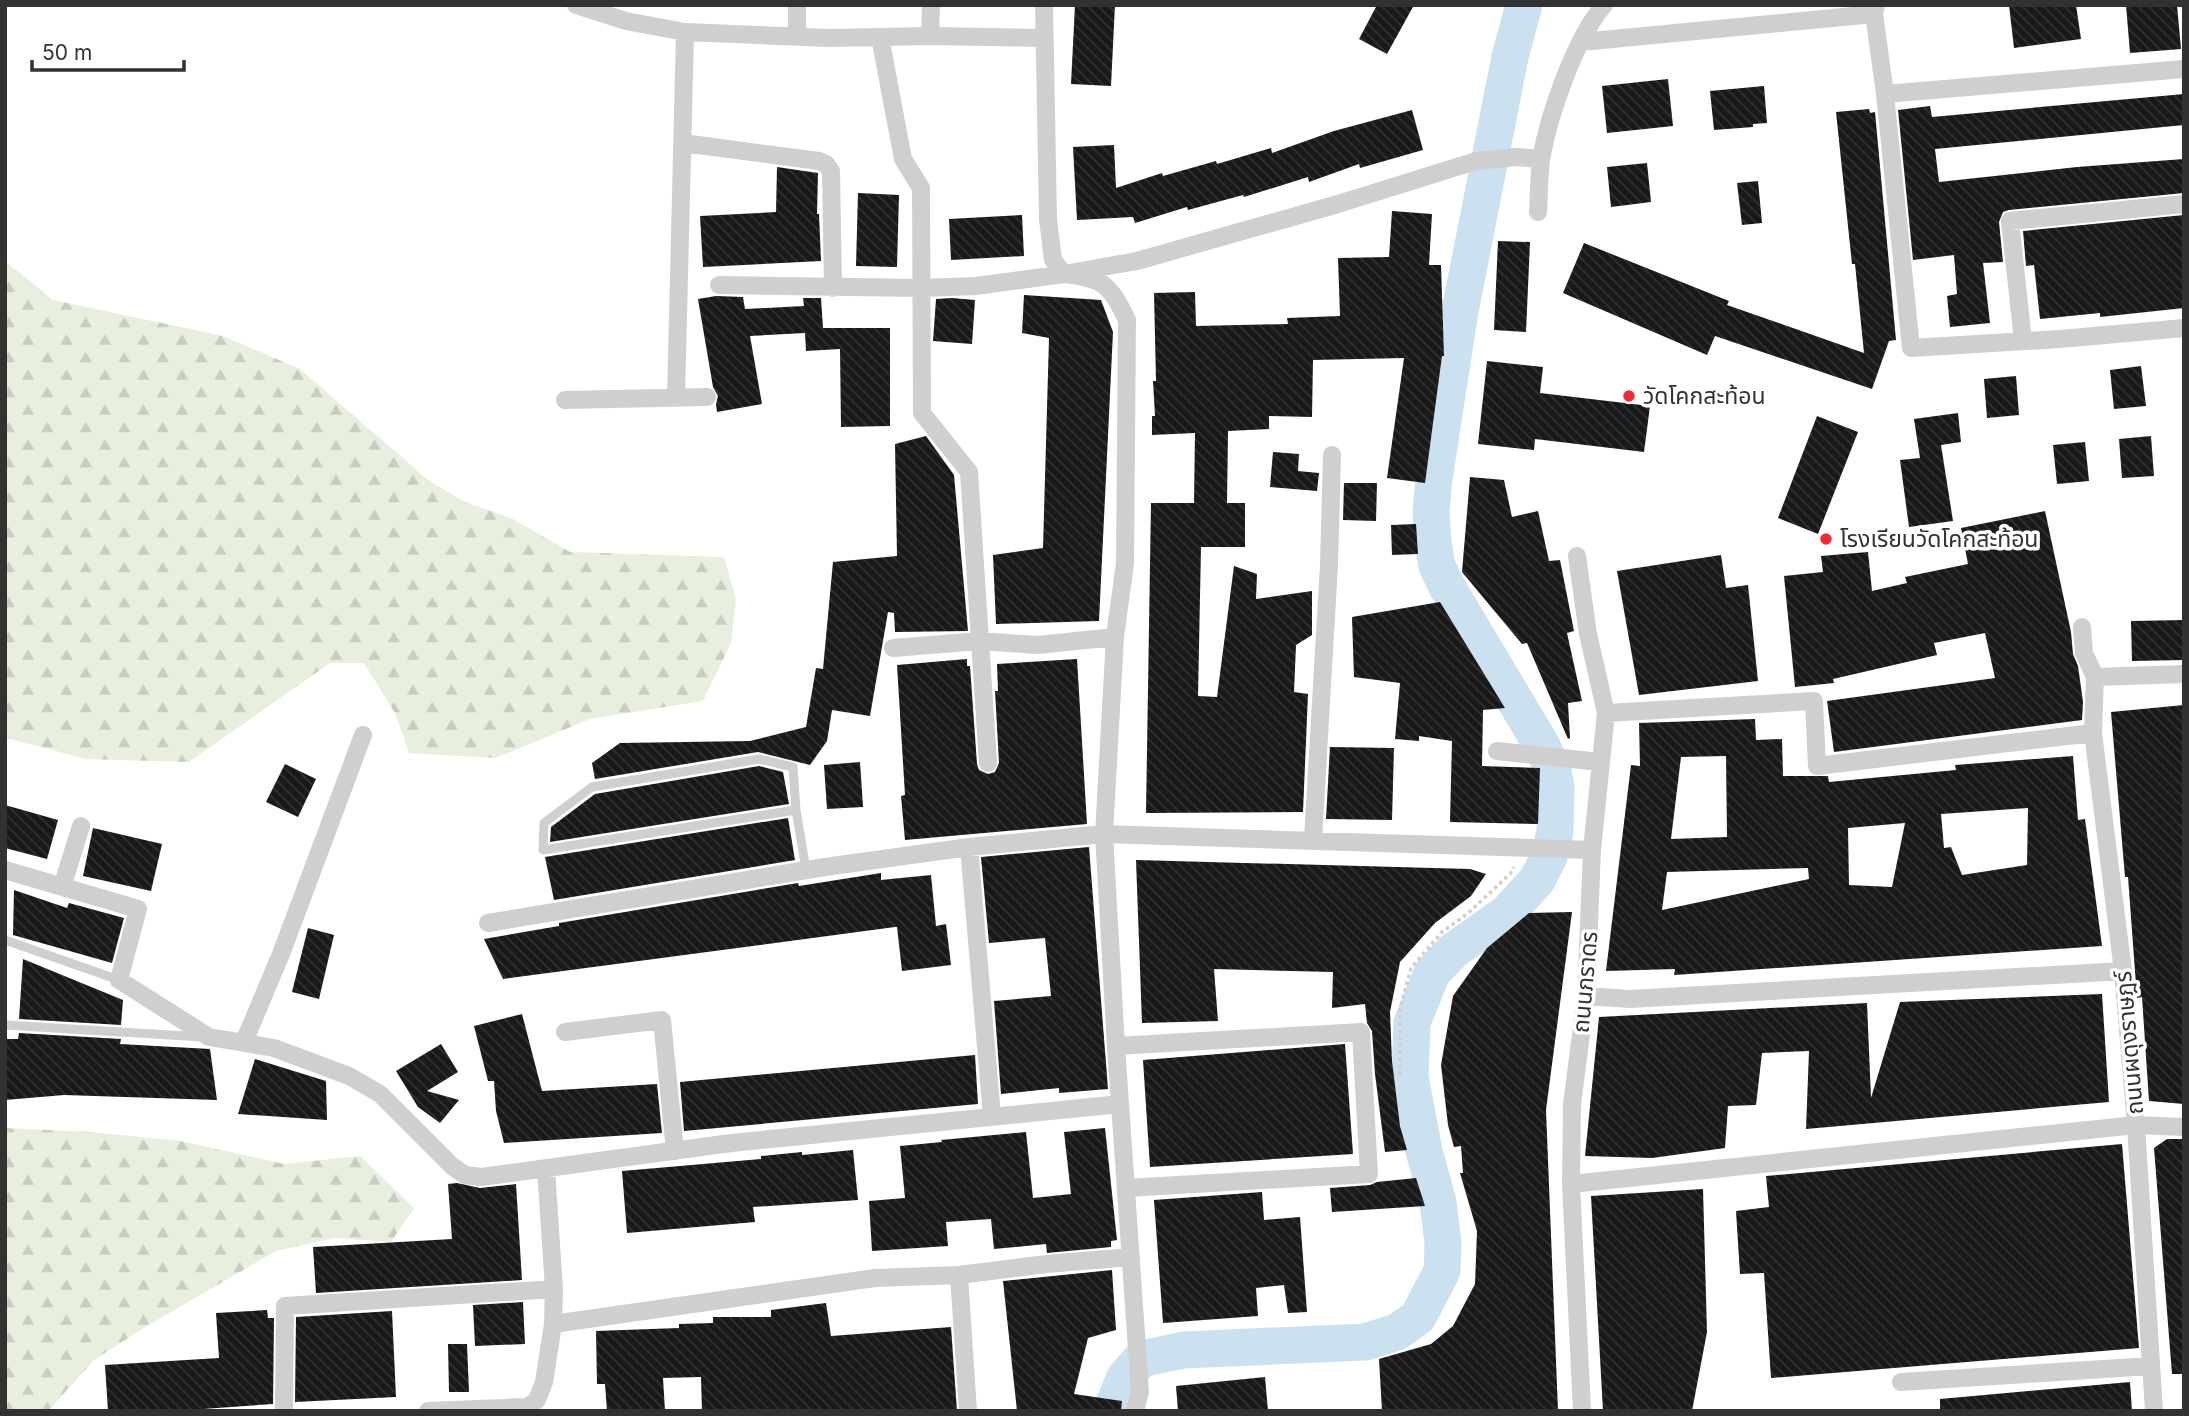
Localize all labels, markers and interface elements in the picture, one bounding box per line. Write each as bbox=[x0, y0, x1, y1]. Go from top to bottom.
scale bar bbox=[32, 28, 184, 72]
text: 50 m bbox=[42, 40, 92, 65]
place label: วัดโคกสะท้อน bbox=[1643, 382, 1766, 410]
marker: วัดโคกสะท้อน bbox=[1621, 388, 1637, 404]
place label: โรงเรียนวัดโคกสะท้อน bbox=[1840, 525, 2038, 553]
marker: โรงเรียนวัดโคกสะท้อน bbox=[1818, 531, 1834, 547]
street label: ถนนภราดร bbox=[1567, 930, 1603, 1034]
street label: ถนนผดุงราษฎร์ bbox=[2109, 969, 2149, 1116]

